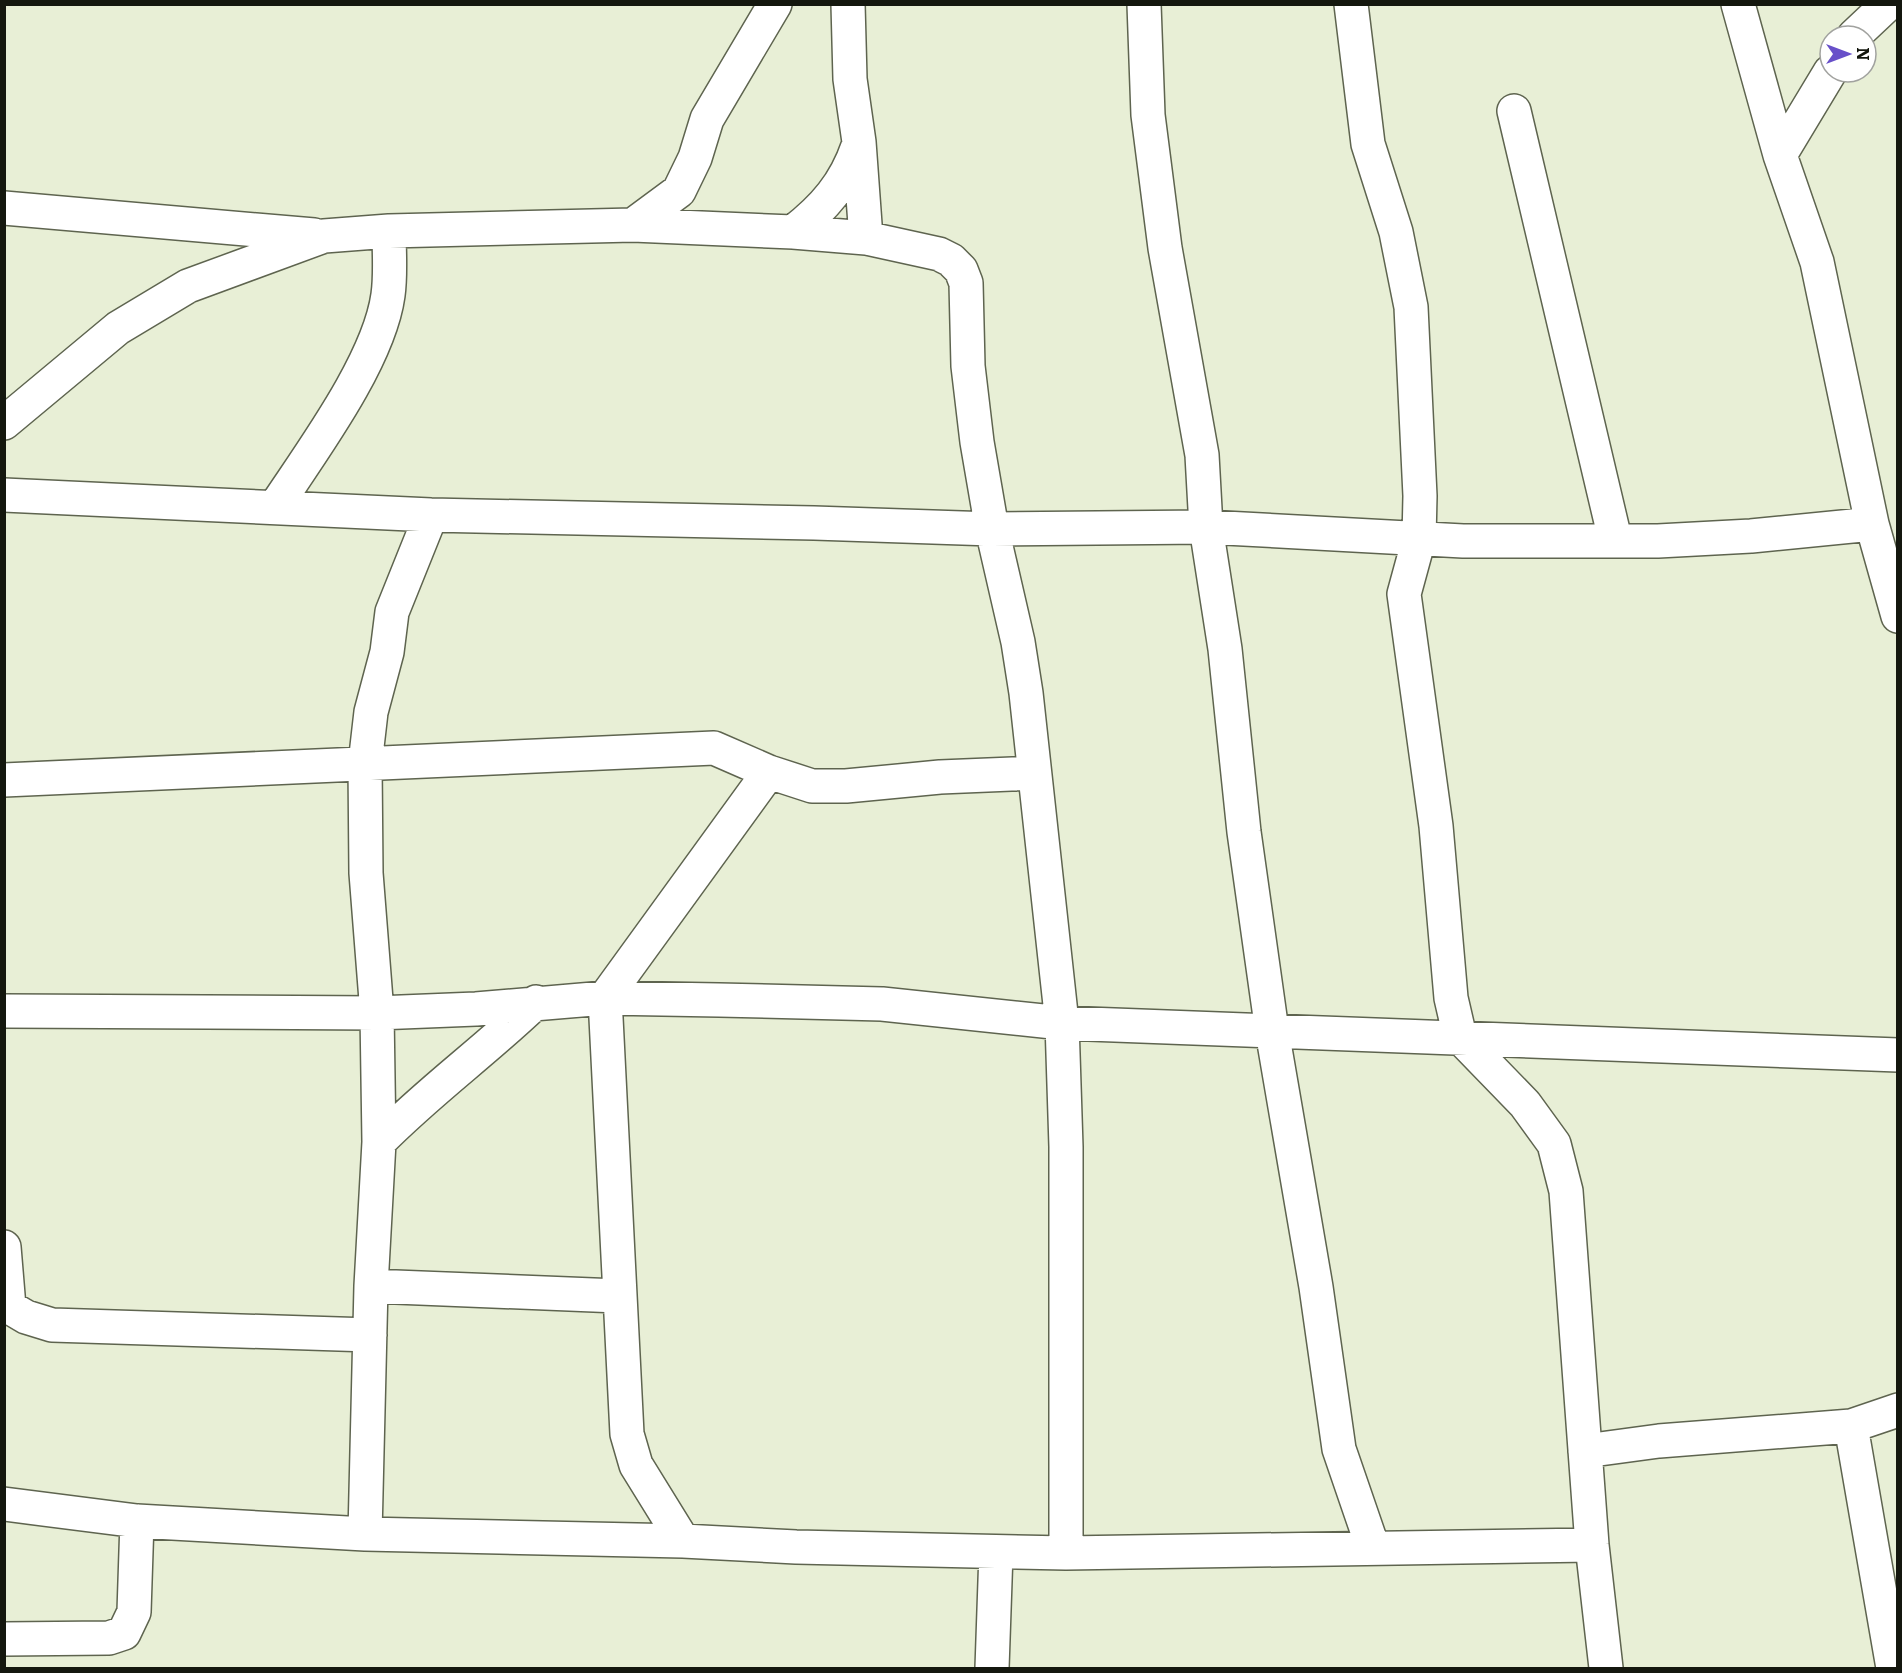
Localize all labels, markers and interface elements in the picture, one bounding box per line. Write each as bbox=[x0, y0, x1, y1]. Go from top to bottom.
north arrow bbox=[1818, 24, 1878, 84]
text: N bbox=[1852, 47, 1876, 61]

